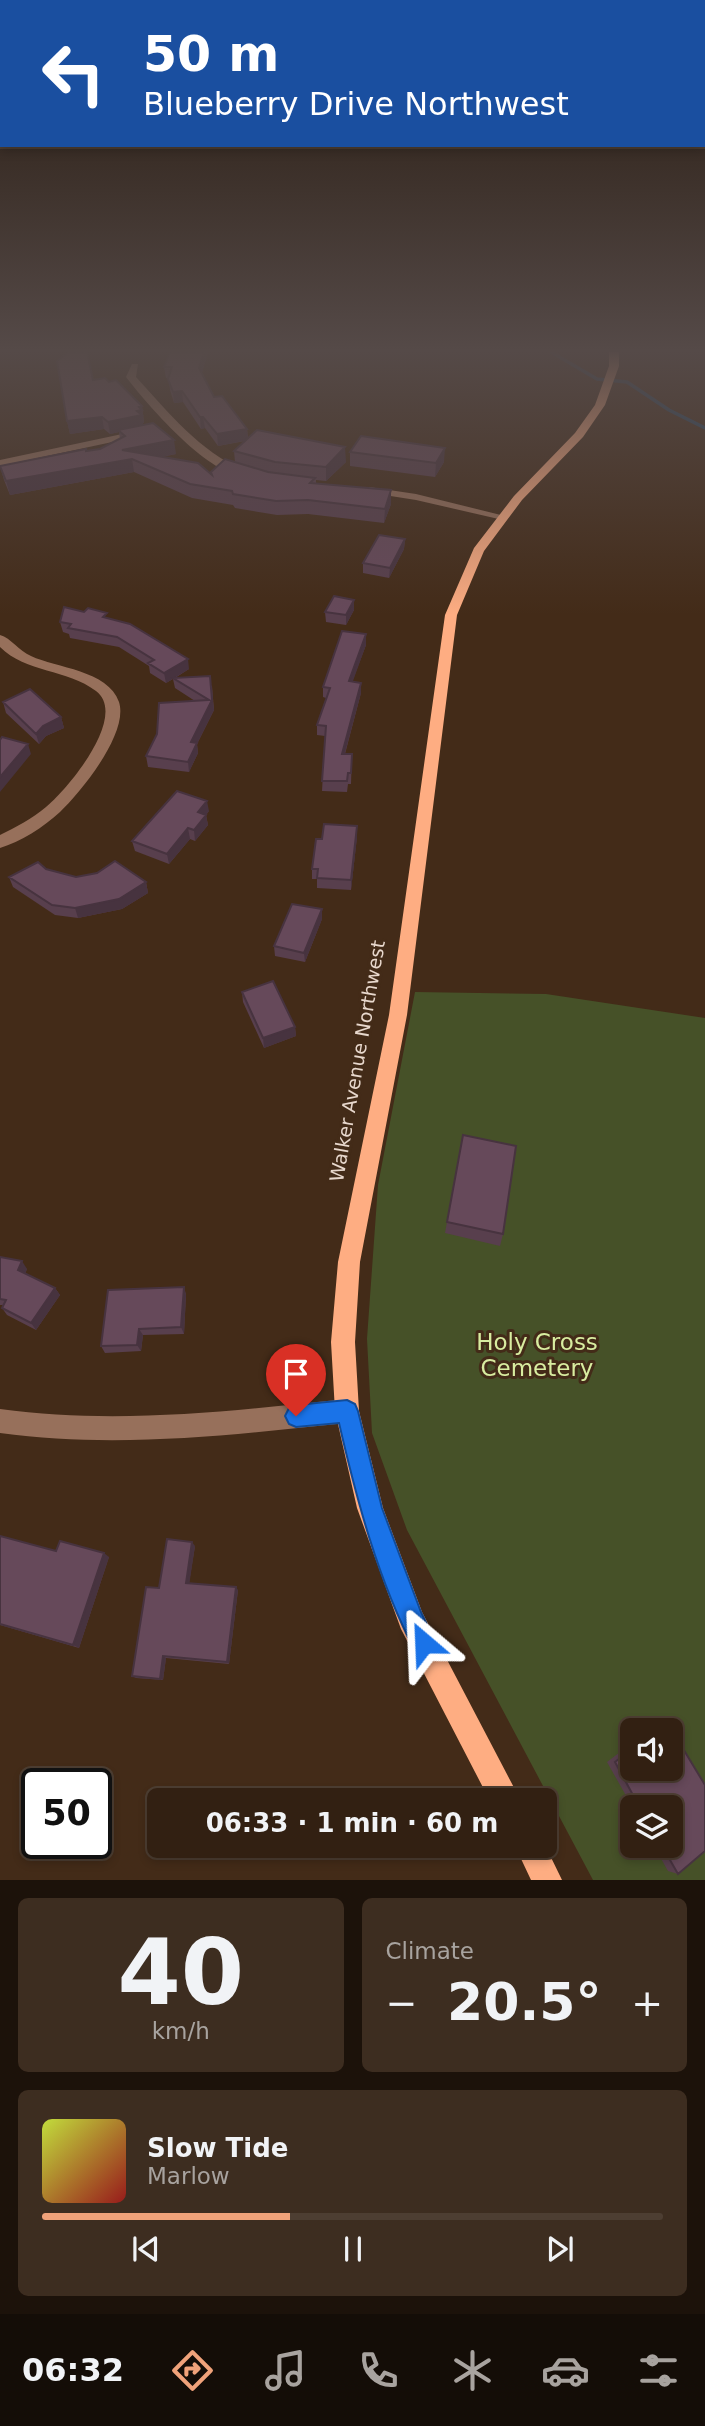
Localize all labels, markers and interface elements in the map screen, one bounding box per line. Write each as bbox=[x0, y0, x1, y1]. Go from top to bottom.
text: 50 m bbox=[143, 26, 279, 83]
icon: left bbox=[28, 28, 119, 119]
text: Blueberry Drive Northwest bbox=[143, 85, 569, 123]
street label: Walker Avenue Northwest bbox=[325, 939, 389, 1183]
park label: Holy Cross Cemetery bbox=[476, 1329, 598, 1381]
pin bbox=[266, 1344, 326, 1416]
icon: arrive bbox=[277, 1355, 315, 1393]
position arrow bbox=[387, 1606, 461, 1680]
map controls bbox=[620, 1718, 683, 1858]
button: sound bbox=[620, 1718, 683, 1781]
speed limit sign: 50 bbox=[21, 1768, 112, 1859]
button: layers bbox=[620, 1795, 683, 1858]
text: 06:33 · 1 min · 60 m bbox=[206, 1808, 498, 1838]
text: 40 bbox=[117, 1920, 244, 2025]
text: Climate bbox=[386, 1938, 474, 1964]
text: 20.5° bbox=[447, 1972, 601, 2032]
text: − bbox=[386, 1981, 417, 2025]
text: + bbox=[631, 1981, 663, 2025]
text: km/h bbox=[152, 2018, 210, 2044]
text: Slow Tide bbox=[147, 2133, 288, 2163]
text: Marlow bbox=[147, 2163, 230, 2189]
icon: previous bbox=[127, 2230, 165, 2268]
icon: pause bbox=[334, 2230, 372, 2268]
icon: next bbox=[541, 2230, 579, 2268]
icon: directions bbox=[168, 2346, 217, 2395]
icon: music bbox=[261, 2346, 310, 2395]
icon: phone bbox=[354, 2346, 403, 2395]
icon: climate bbox=[448, 2346, 497, 2395]
icon: car bbox=[541, 2346, 590, 2395]
icon: filters bbox=[634, 2346, 683, 2395]
text: 06:32 bbox=[22, 2351, 124, 2389]

